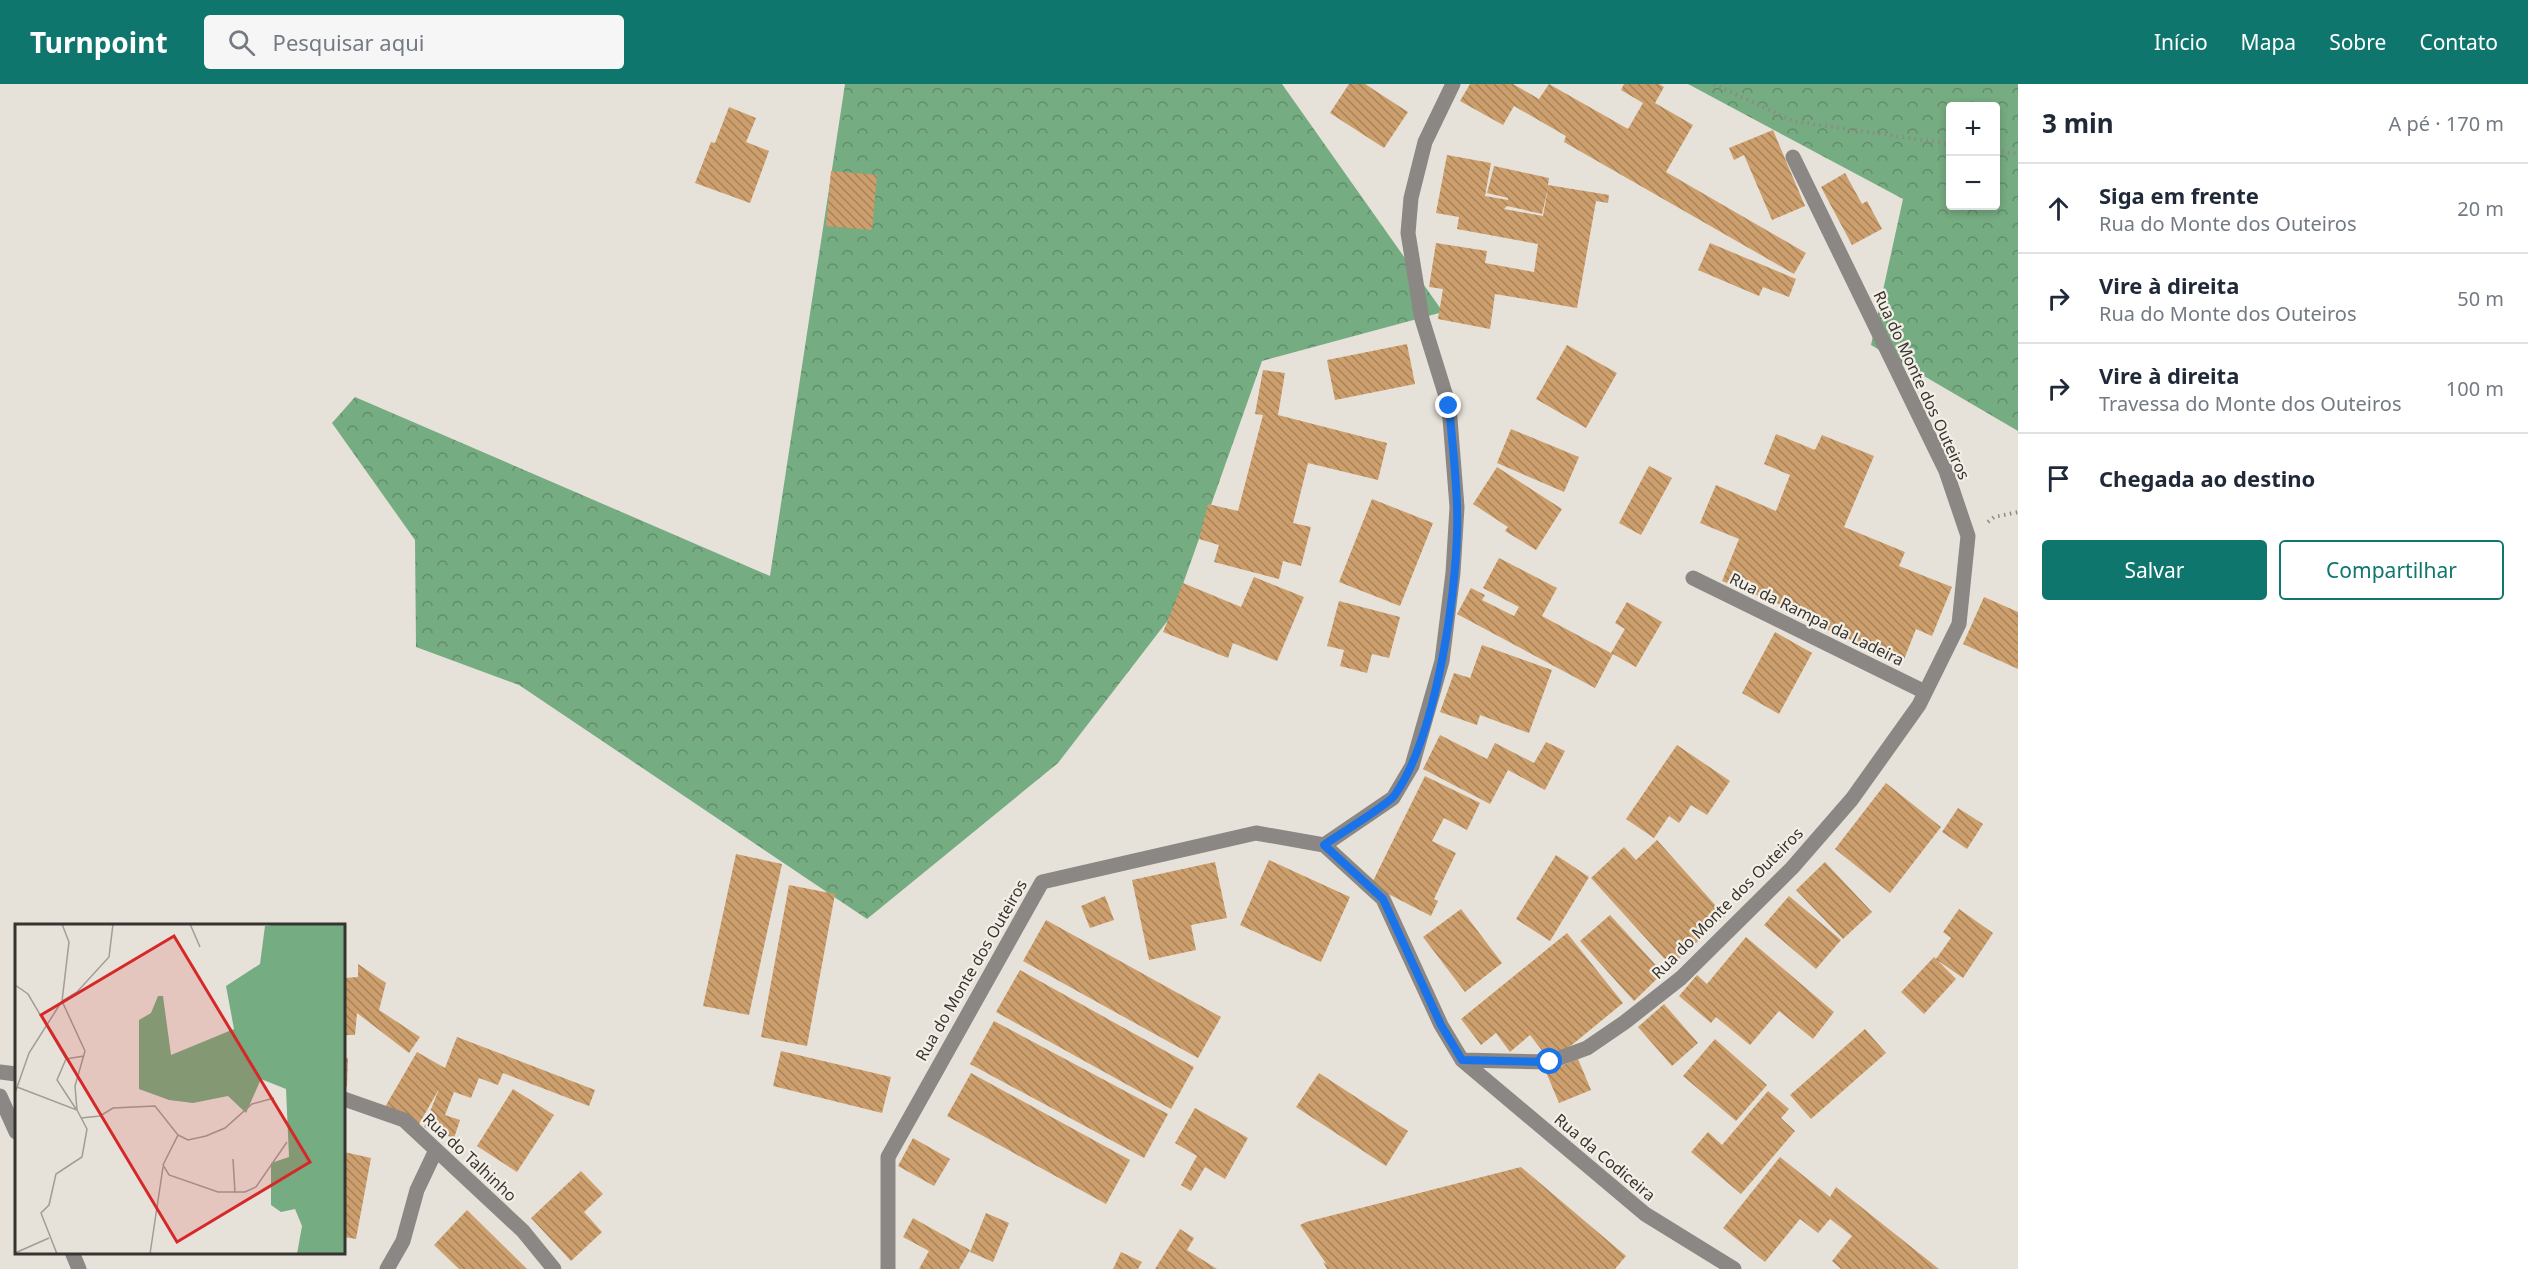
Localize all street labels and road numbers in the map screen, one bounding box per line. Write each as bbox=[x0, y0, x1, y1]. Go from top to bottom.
street label: Rua do Monte dos Outeiros bbox=[1869, 287, 1975, 483]
street label: Rua da Rampa da Ladeira bbox=[1726, 567, 1908, 671]
street label: Rua do Monte dos Outeiros bbox=[1646, 822, 1808, 984]
street label: Rua do Monte dos Outeiros bbox=[910, 875, 1032, 1065]
street label: Rua do Talhinho bbox=[418, 1108, 522, 1206]
street label: Rua da Codiceira bbox=[1550, 1108, 1660, 1206]

